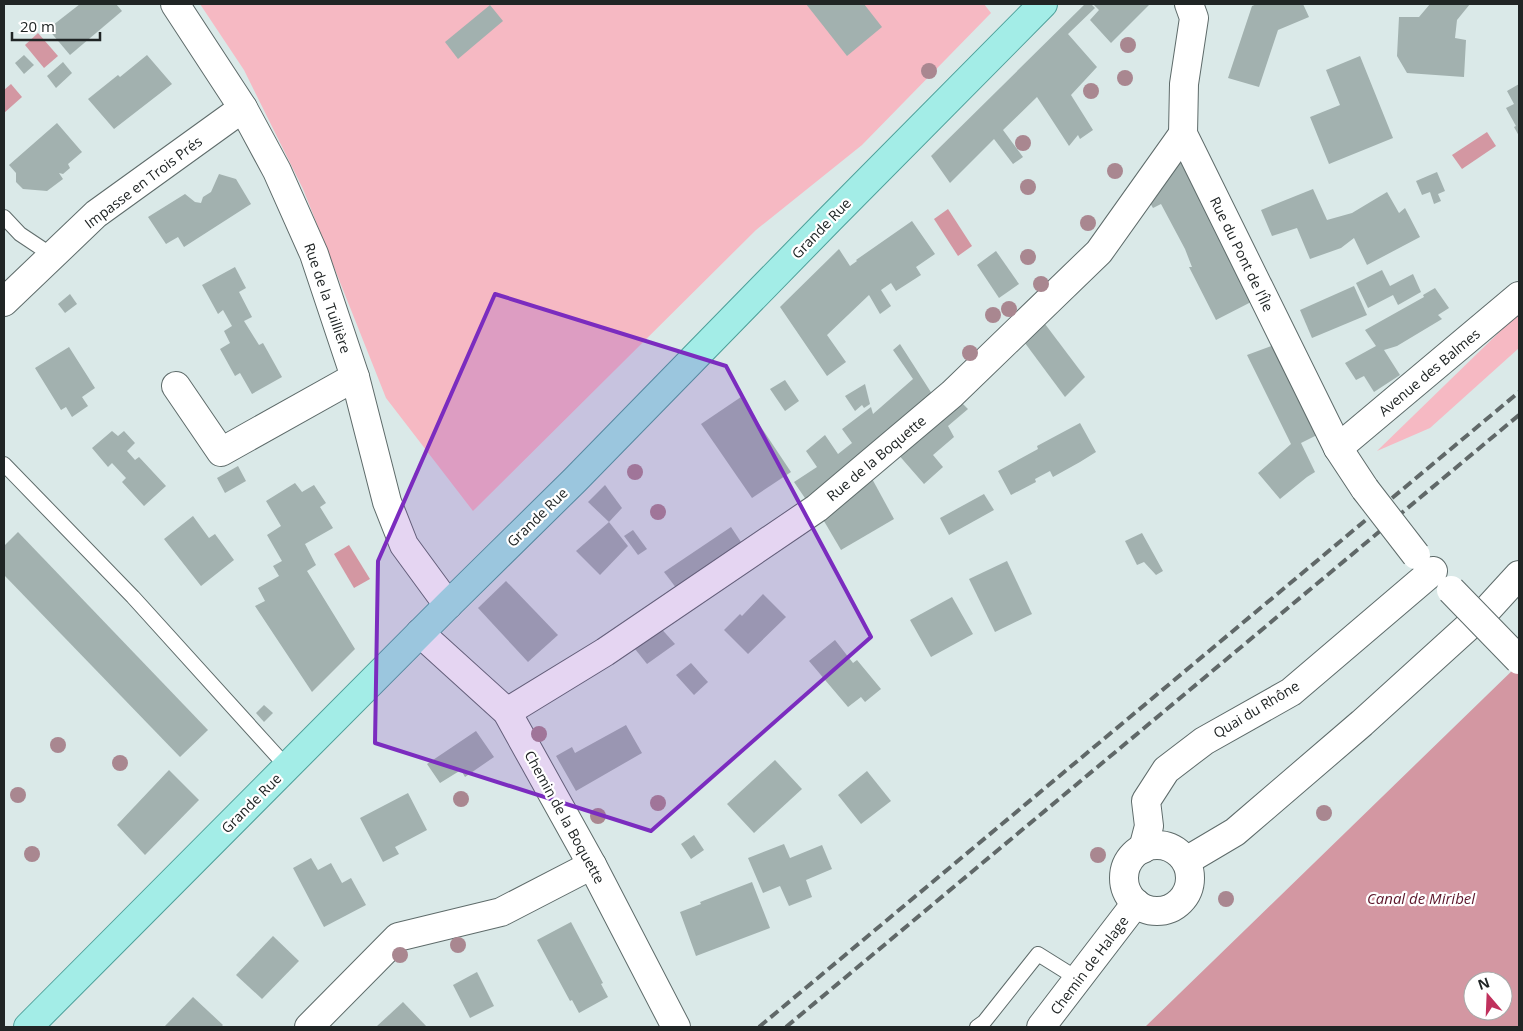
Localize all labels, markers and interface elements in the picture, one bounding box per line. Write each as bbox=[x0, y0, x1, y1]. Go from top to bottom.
scale bar bbox=[12, 10, 100, 42]
text: 20 m bbox=[20, 16, 55, 36]
street label: Impasse en Trois Prés bbox=[80, 131, 206, 232]
street label: Grande Rue bbox=[787, 193, 855, 262]
street label: Rue du Pont de l'Île bbox=[1206, 193, 1278, 315]
street label: Rue de la Tuillière bbox=[300, 240, 356, 356]
street label: Avenue des Balmes bbox=[1374, 324, 1484, 420]
street label: Rue de la Boquette bbox=[822, 411, 930, 505]
street label: Grande Rue bbox=[503, 483, 572, 551]
street label: Quai du Rhône bbox=[1209, 676, 1303, 742]
street label: Chemin de la Boquette bbox=[520, 747, 610, 887]
street label: Grande Rue bbox=[217, 769, 285, 837]
water label: Canal de Miribel bbox=[1367, 888, 1476, 908]
street label: Chemin de Halage bbox=[1046, 912, 1132, 1018]
north arrow bbox=[1463, 971, 1513, 1021]
text: N bbox=[1475, 972, 1492, 994]

